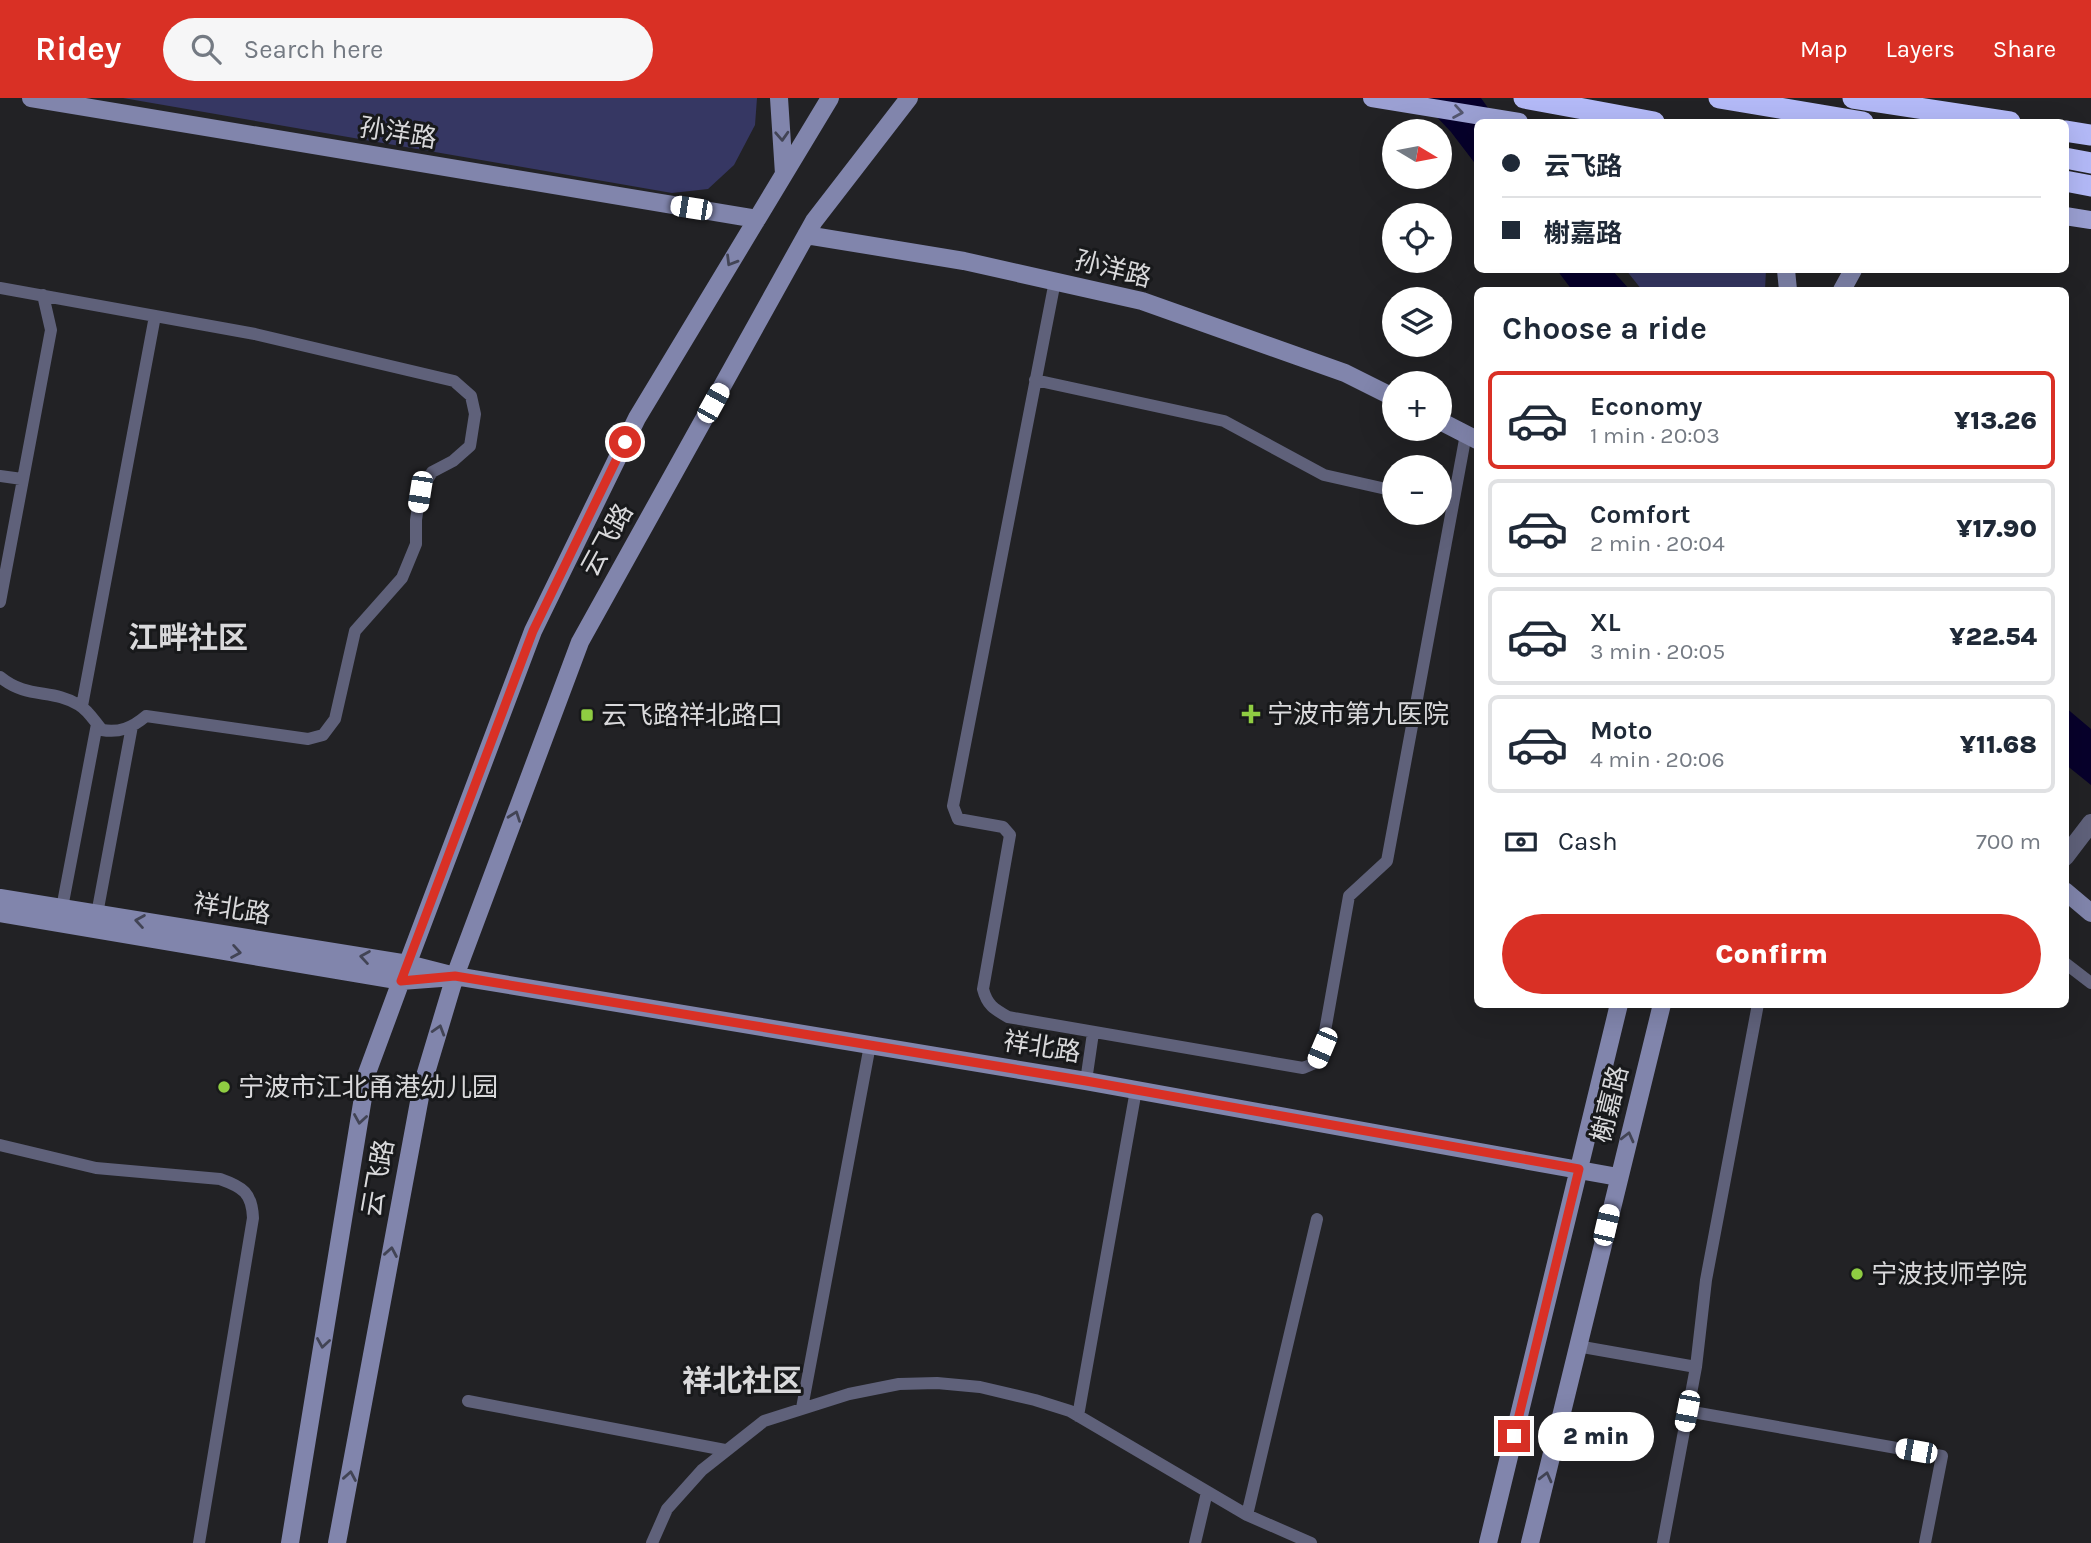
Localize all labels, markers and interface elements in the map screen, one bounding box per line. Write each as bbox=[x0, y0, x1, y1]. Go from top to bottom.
search box bbox=[163, 18, 653, 81]
text: Ridey bbox=[35, 30, 121, 68]
icon: search bbox=[187, 30, 225, 68]
text: Search here bbox=[243, 34, 383, 65]
text: Map bbox=[1800, 35, 1848, 63]
text: Layers bbox=[1886, 35, 1955, 63]
text: Share bbox=[1993, 35, 2056, 63]
one-way arrow bbox=[1452, 104, 1463, 119]
street label: 孙洋路 bbox=[357, 112, 439, 154]
north arrow bbox=[1382, 119, 1452, 189]
map controls bbox=[1382, 119, 1452, 525]
one-way arrow bbox=[774, 131, 789, 142]
text: 云飞路 bbox=[1544, 151, 1622, 182]
car bbox=[669, 194, 714, 222]
button: locate bbox=[1382, 203, 1452, 273]
text: 榭嘉路 bbox=[1544, 218, 1622, 249]
street label: 孙洋路 bbox=[1071, 245, 1155, 293]
one-way arrow bbox=[727, 254, 740, 267]
button: layers bbox=[1382, 287, 1452, 357]
text: Choose a ride bbox=[1502, 310, 1707, 347]
button: + bbox=[1382, 371, 1452, 441]
car bbox=[694, 380, 733, 426]
icon: car bbox=[1506, 389, 1569, 452]
text: Economy bbox=[1590, 391, 1702, 422]
text: ¥13.26 bbox=[1954, 405, 2037, 436]
text: 1 min · 20:03 bbox=[1590, 422, 1720, 449]
route start bbox=[609, 426, 641, 458]
button: − bbox=[1382, 455, 1452, 525]
car bbox=[407, 470, 434, 514]
icon: car bbox=[1506, 497, 1569, 560]
street label: 云飞路 bbox=[575, 498, 639, 582]
text: Comfort bbox=[1590, 499, 1691, 530]
text: ¥17.90 bbox=[1956, 513, 2037, 544]
text: 2 min · 20:04 bbox=[1590, 530, 1725, 557]
icon: car bbox=[1506, 605, 1569, 668]
text: XL bbox=[1590, 607, 1621, 638]
district label: 江畔社区 bbox=[128, 620, 248, 656]
text: ¥22.54 bbox=[1949, 621, 2037, 652]
text: 3 min · 20:05 bbox=[1590, 638, 1725, 665]
place label: 宁波市第九医院 bbox=[1267, 699, 1449, 730]
place label: 云飞路祥北路口 bbox=[601, 700, 783, 731]
marker: 宁波市第九医院 bbox=[1241, 704, 1261, 724]
marker: 云飞路祥北路口 bbox=[579, 707, 595, 723]
icon: car bbox=[1506, 713, 1569, 776]
text: Moto bbox=[1590, 715, 1652, 746]
text: ¥11.68 bbox=[1960, 729, 2037, 760]
text: 4 min · 20:06 bbox=[1590, 746, 1725, 773]
one-way arrow bbox=[507, 810, 521, 822]
icon: cash bbox=[1502, 823, 1540, 861]
text: Cash bbox=[1558, 826, 1618, 857]
text: 700 m bbox=[1976, 828, 2041, 855]
street label: 祥北路 bbox=[191, 888, 273, 930]
one-way arrow bbox=[134, 914, 146, 929]
button: Confirm bbox=[1502, 914, 2041, 994]
one-way arrow bbox=[231, 944, 242, 959]
one-way arrow bbox=[359, 950, 371, 965]
one-way arrow bbox=[430, 1024, 445, 1036]
car bbox=[1305, 1025, 1340, 1071]
street label: 祥北路 bbox=[1001, 1026, 1083, 1068]
street label: 榭嘉路 bbox=[1586, 1062, 1634, 1146]
place label: 宁波市江北甬港幼儿园 bbox=[238, 1072, 498, 1103]
marker: 宁波市江北甬港幼儿园 bbox=[216, 1079, 232, 1095]
one-way arrow bbox=[353, 1113, 368, 1125]
one-way arrow bbox=[1620, 1131, 1634, 1143]
street label: 云飞路 bbox=[356, 1137, 400, 1219]
car bbox=[1592, 1202, 1621, 1248]
one-way arrow bbox=[383, 1246, 398, 1258]
place label: 宁波技师学院 bbox=[1871, 1259, 2027, 1290]
marker: 宁波技师学院 bbox=[1849, 1266, 1865, 1282]
one-way arrow bbox=[316, 1337, 331, 1349]
district label: 祥北社区 bbox=[682, 1363, 802, 1399]
car bbox=[1673, 1388, 1702, 1434]
callout: 2 min bbox=[1538, 1412, 1654, 1460]
route end bbox=[1498, 1420, 1530, 1452]
text: 2 min bbox=[1563, 1423, 1629, 1450]
car bbox=[1894, 1437, 1939, 1465]
one-way arrow bbox=[341, 1470, 356, 1482]
one-way arrow bbox=[1538, 1471, 1552, 1483]

